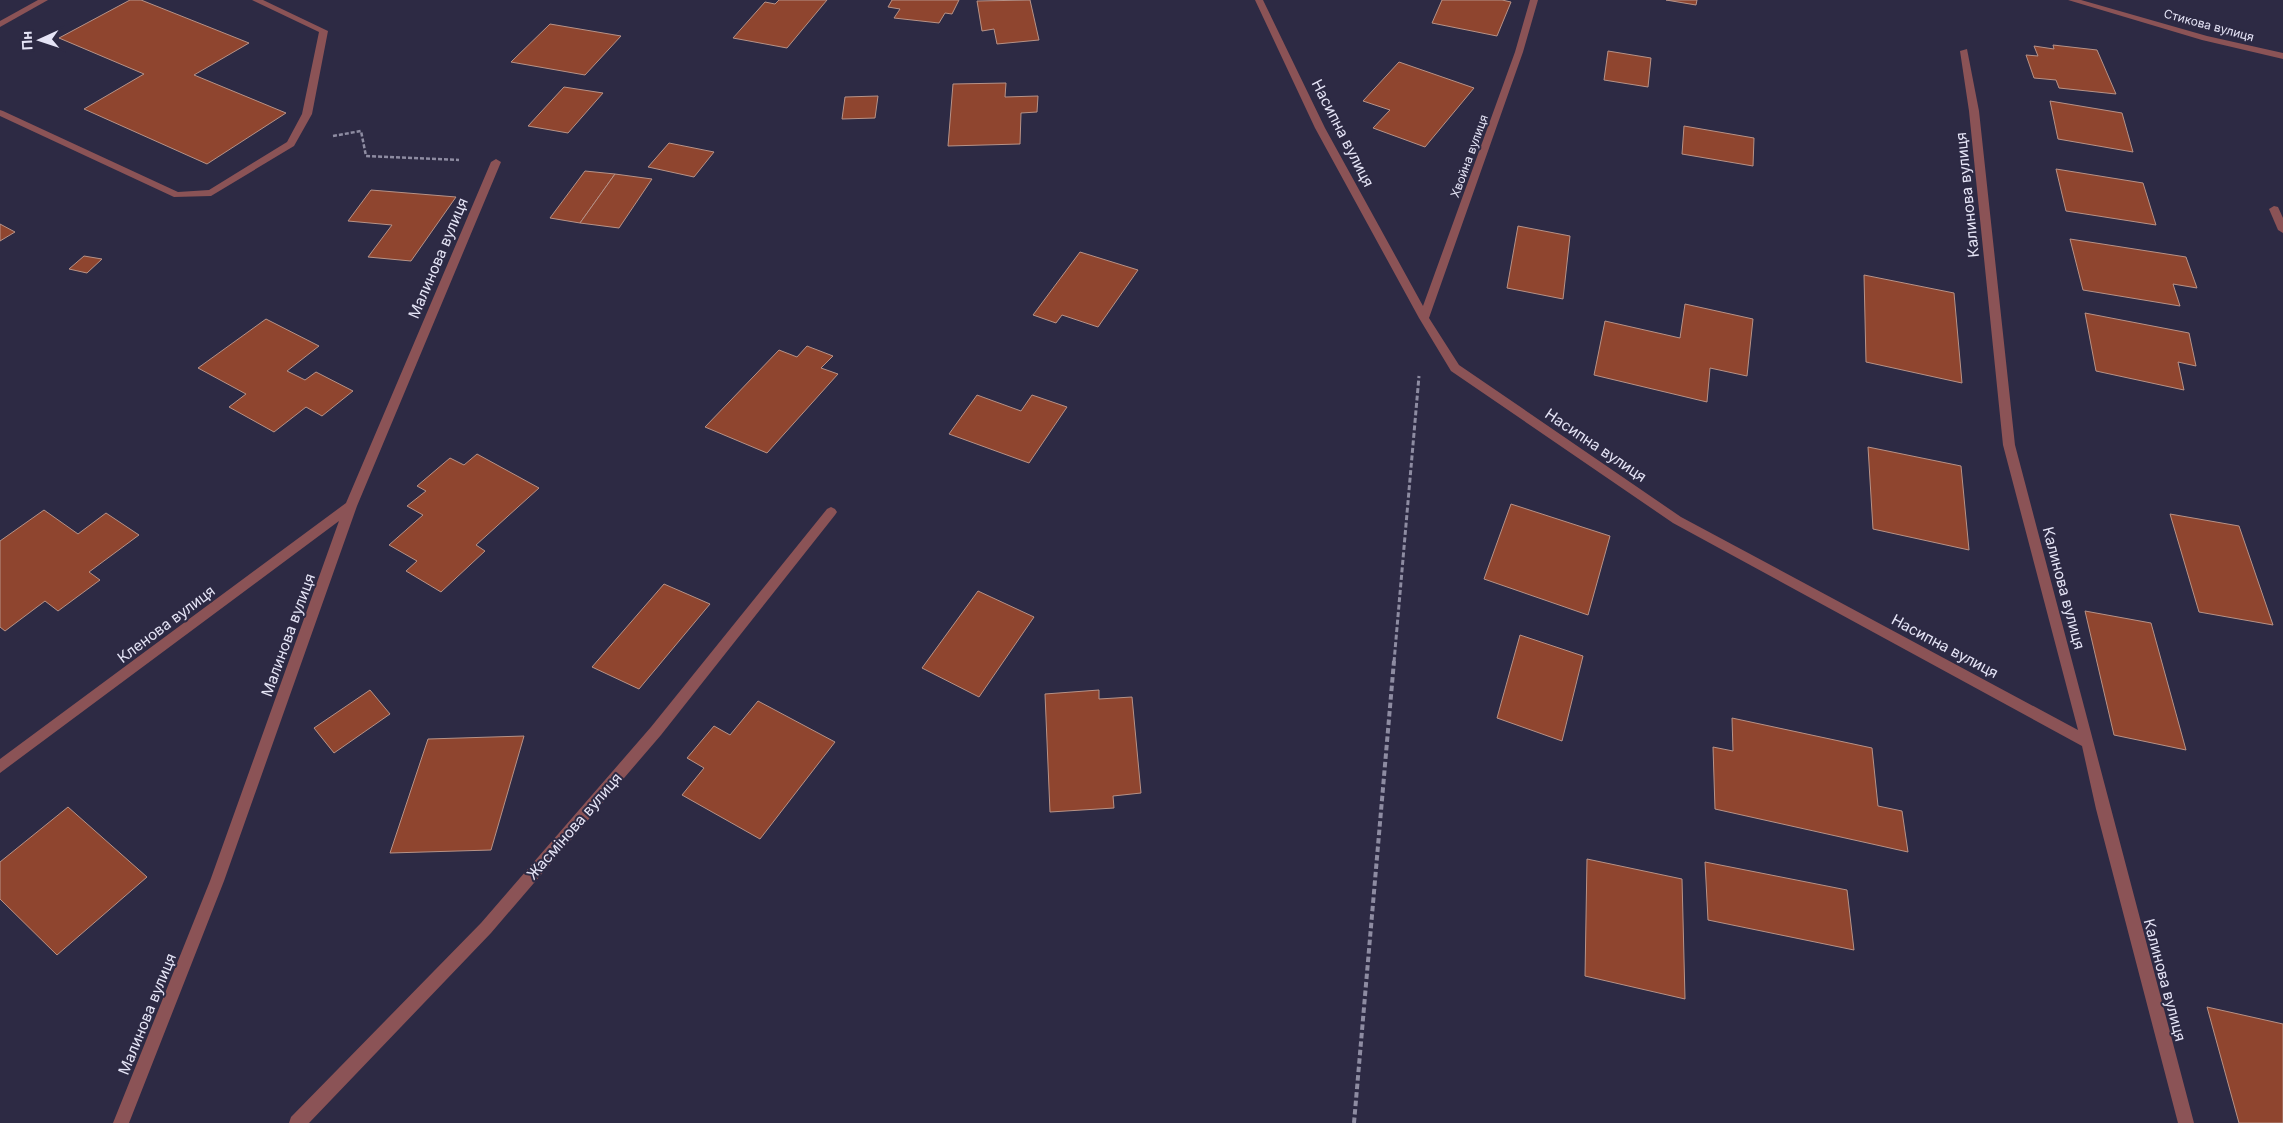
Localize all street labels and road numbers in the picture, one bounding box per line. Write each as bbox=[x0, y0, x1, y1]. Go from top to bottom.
street label: Стикова вулиця bbox=[2162, 6, 2256, 44]
street label: Насипна вулиця bbox=[1308, 76, 1378, 190]
street label: Хвойна вулиця bbox=[1447, 112, 1491, 200]
street label: Калинова вулиця bbox=[1951, 131, 1983, 259]
street label: Малинова вулиця bbox=[404, 195, 472, 321]
street label: Насипна вулиця bbox=[1542, 404, 1650, 486]
street label: Калинова вулиця bbox=[2039, 525, 2089, 651]
street label: Малинова вулиця bbox=[257, 571, 319, 699]
street label: Кленова вулиця bbox=[113, 581, 219, 667]
street label: Насипна вулиця bbox=[1888, 610, 2002, 682]
street label: Жасмінова вулиця bbox=[522, 769, 626, 883]
street label: Калинова вулиця bbox=[2140, 917, 2190, 1043]
street label: Малинова вулиця bbox=[114, 950, 180, 1078]

